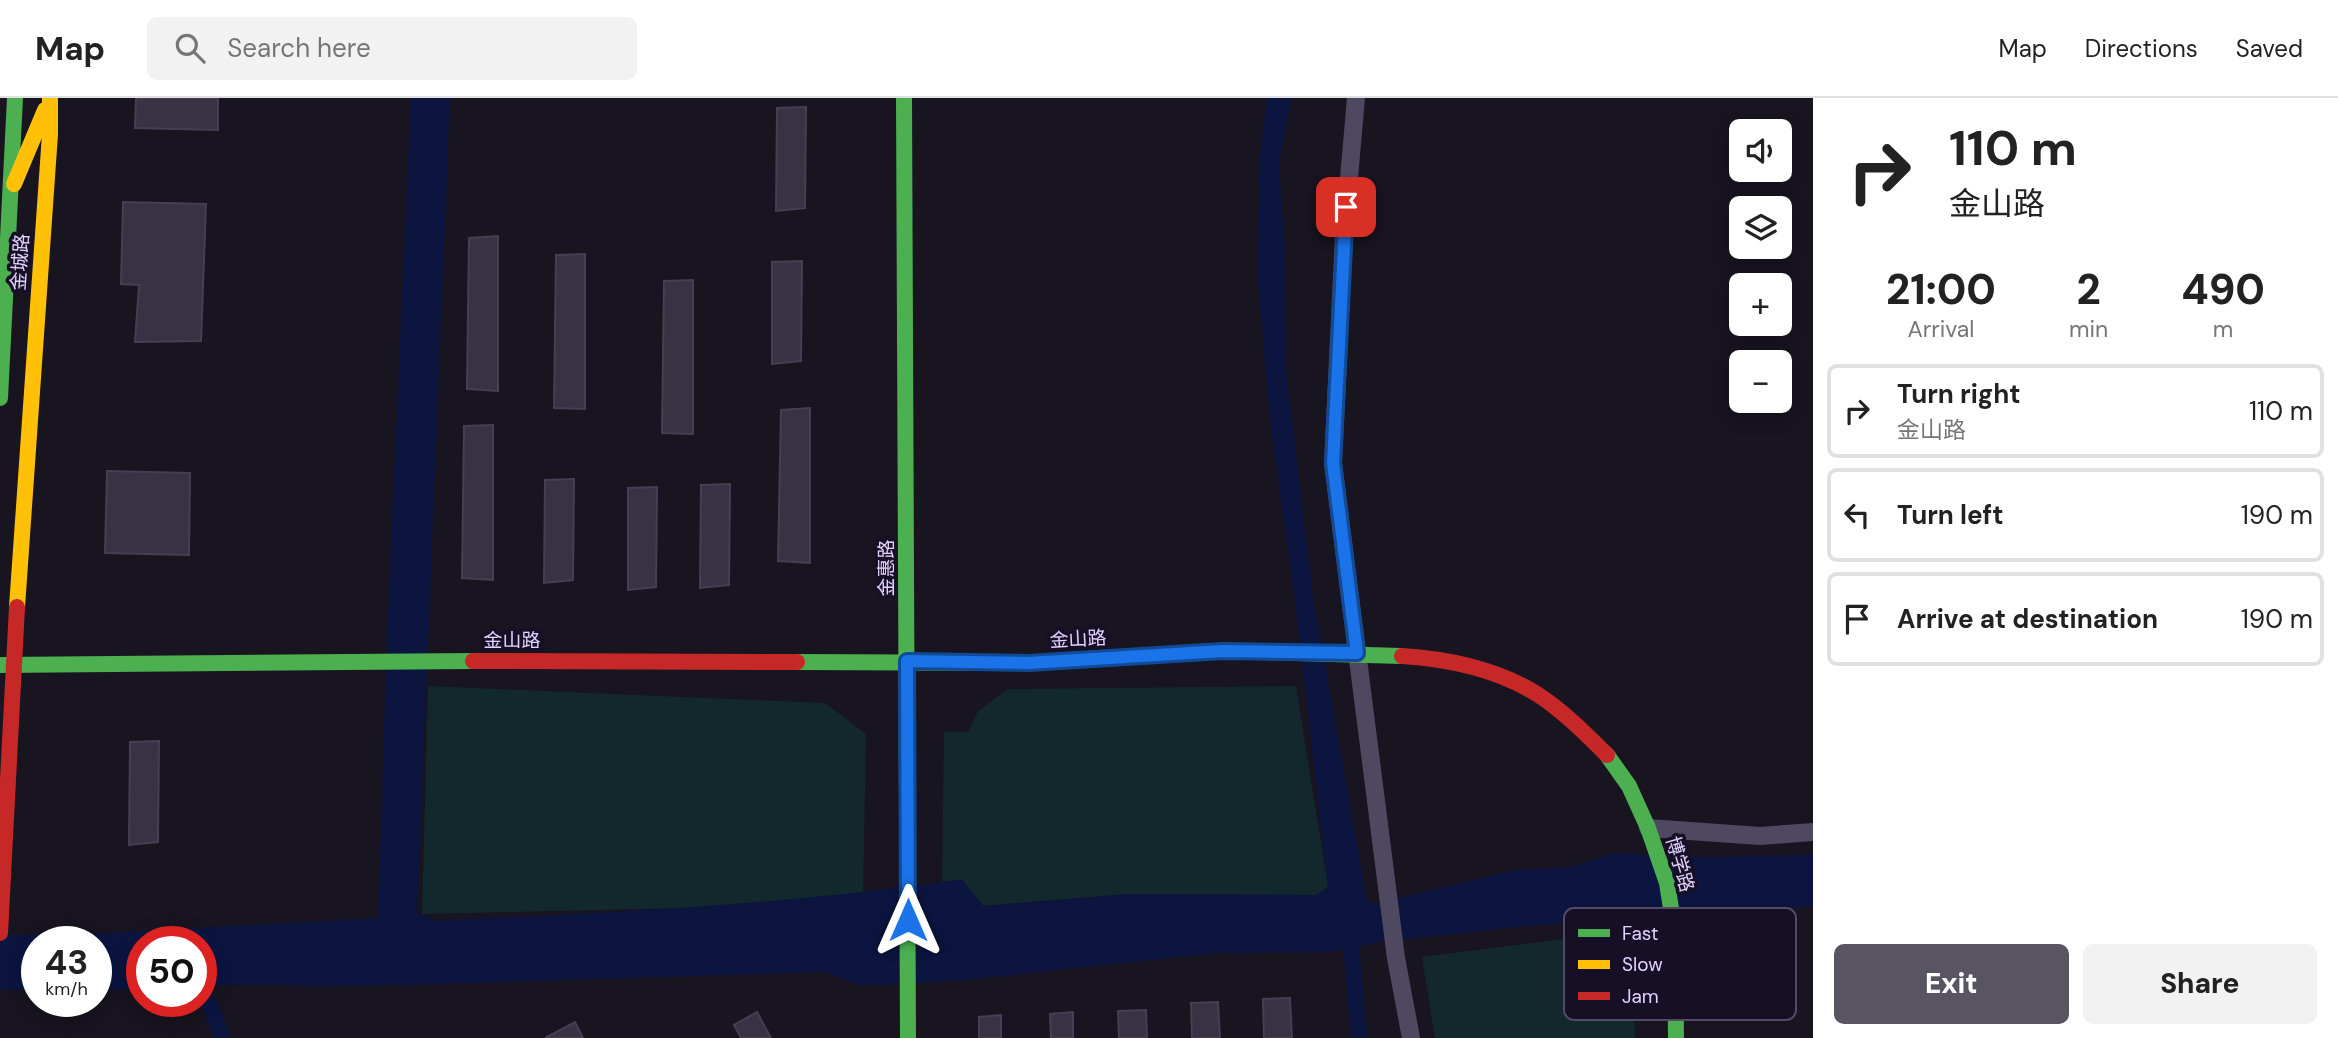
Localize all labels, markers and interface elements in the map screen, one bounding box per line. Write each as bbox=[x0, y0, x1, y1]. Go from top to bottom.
search box bbox=[147, 17, 637, 80]
text: Map bbox=[35, 27, 105, 70]
icon: search bbox=[171, 29, 209, 67]
text: Search here bbox=[227, 31, 371, 65]
text: Map bbox=[1999, 33, 2047, 64]
text: Directions bbox=[2085, 33, 2198, 64]
text: Saved bbox=[2236, 33, 2303, 64]
text: 110 m bbox=[1949, 116, 2077, 180]
map controls bbox=[1729, 119, 1792, 413]
button: sound bbox=[1729, 119, 1792, 182]
icon: right bbox=[1834, 126, 1925, 217]
pin bbox=[1316, 177, 1376, 237]
text: 金山路 bbox=[1949, 183, 2045, 225]
icon: arrive bbox=[1327, 188, 1365, 226]
button: layers bbox=[1729, 196, 1792, 259]
street label: 金城路 bbox=[6, 233, 34, 291]
text: 21:00 bbox=[1886, 262, 1996, 317]
text: 2 bbox=[2076, 262, 2101, 317]
text: 490 bbox=[2181, 262, 2265, 317]
button: + bbox=[1729, 273, 1792, 336]
text: Arrival bbox=[1907, 314, 1974, 344]
text: min bbox=[2069, 314, 2108, 344]
text: m bbox=[2213, 314, 2233, 344]
button: − bbox=[1729, 350, 1792, 413]
text: Turn right bbox=[1897, 377, 2021, 411]
icon: right bbox=[1838, 392, 1876, 430]
text: 110 m bbox=[2249, 394, 2313, 428]
text: 金山路 bbox=[1897, 415, 1966, 445]
icon: left bbox=[1838, 496, 1876, 534]
text: Turn left bbox=[1897, 498, 2004, 532]
text: 190 m bbox=[2241, 498, 2313, 532]
street label: 金惠路 bbox=[874, 539, 899, 597]
icon: arrive bbox=[1838, 600, 1876, 638]
text: Arrive at destination bbox=[1897, 602, 2158, 636]
text: 190 m bbox=[2241, 602, 2313, 636]
street label: 金山路 bbox=[1049, 625, 1107, 653]
street label: 金山路 bbox=[483, 628, 541, 653]
street label: 博学路 bbox=[1660, 833, 1700, 895]
position arrow bbox=[871, 883, 945, 957]
legend bbox=[1564, 908, 1796, 1020]
text: Fast bbox=[1622, 921, 1658, 946]
speed limit sign: 50 bbox=[126, 926, 217, 1017]
text: 43 bbox=[45, 939, 88, 985]
button: Exit bbox=[1834, 944, 2069, 1024]
button: Share bbox=[2083, 944, 2317, 1024]
text: Slow bbox=[1622, 952, 1663, 977]
text: km/h bbox=[45, 977, 88, 1001]
text: Jam bbox=[1622, 984, 1659, 1009]

